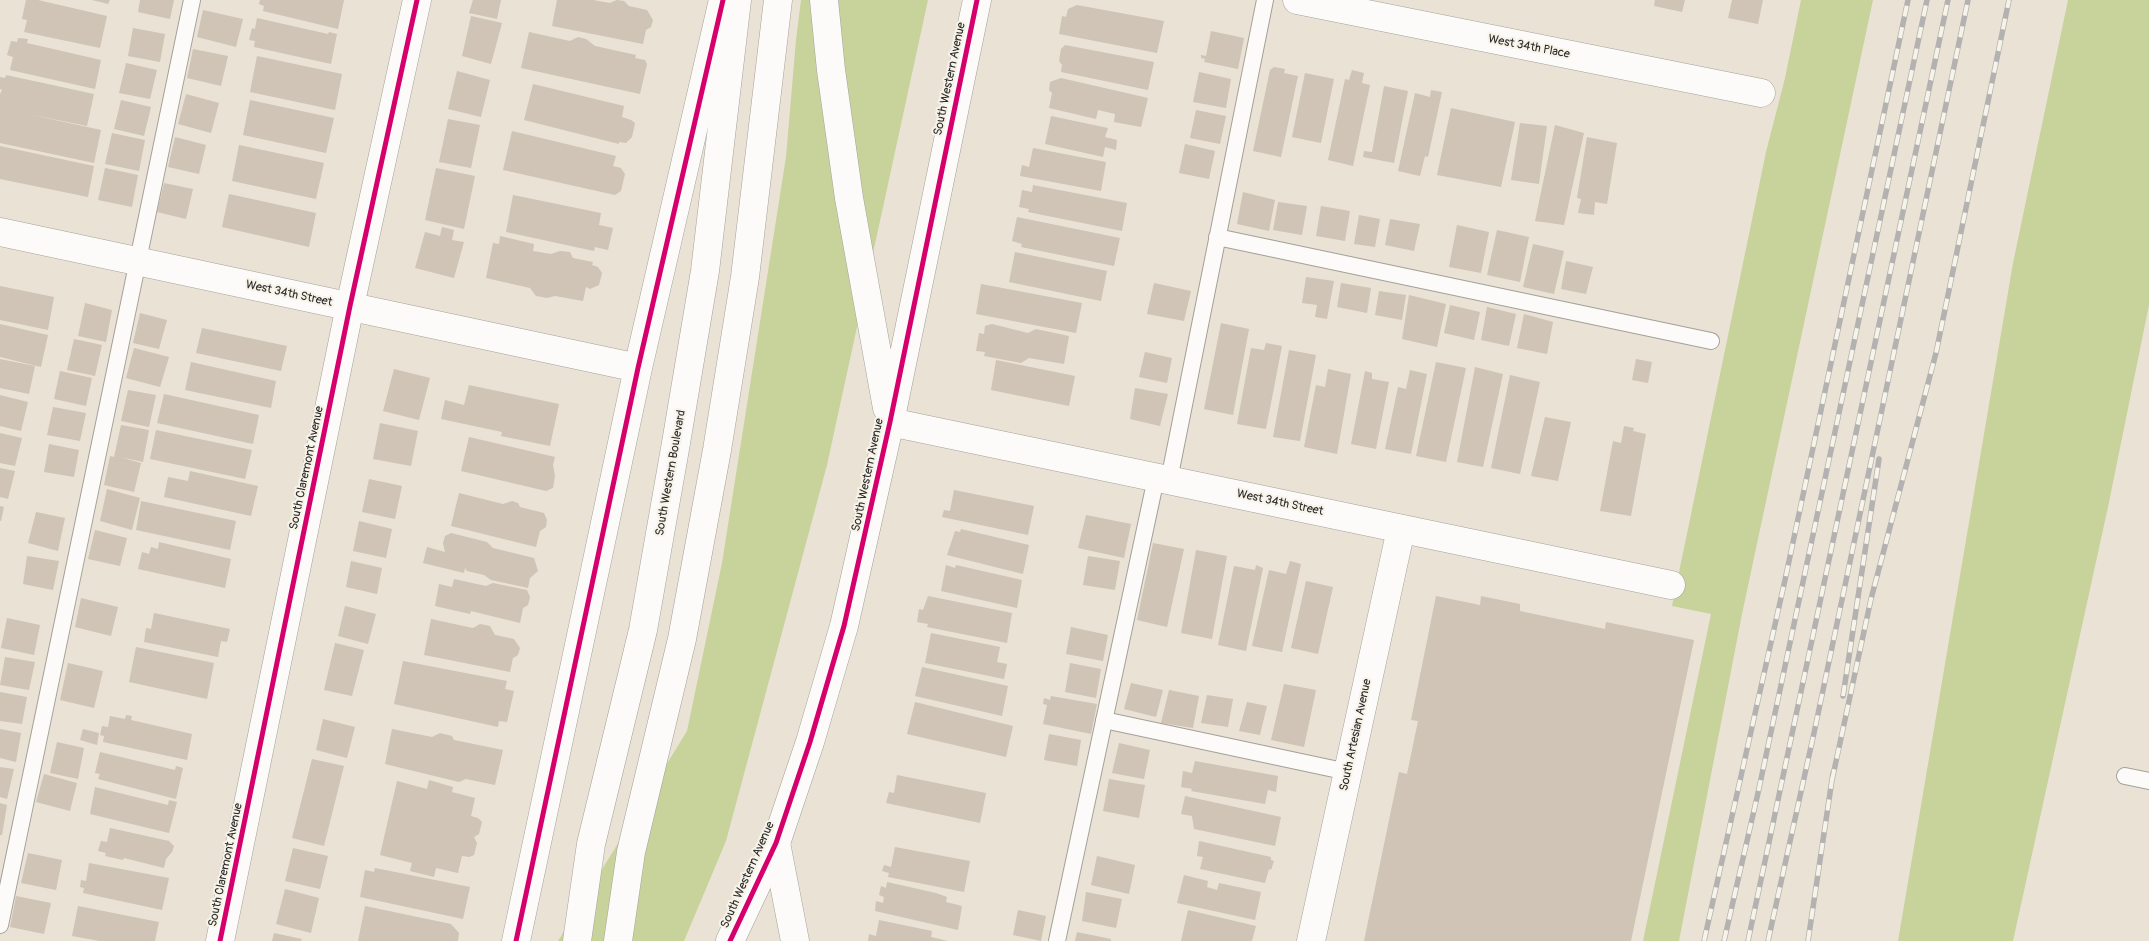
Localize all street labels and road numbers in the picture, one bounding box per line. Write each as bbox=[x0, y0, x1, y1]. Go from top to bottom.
street label: South Western Avenue bbox=[931, 21, 969, 137]
street label: West 34th Place bbox=[1487, 32, 1571, 62]
street label: West 34th Street bbox=[244, 278, 334, 310]
street label: South Claremont Avenue bbox=[287, 405, 327, 531]
street label: South Western Boulevard bbox=[653, 409, 689, 537]
street label: South Western Avenue bbox=[849, 417, 887, 533]
street label: West 34th Street bbox=[1235, 487, 1325, 519]
street label: South Artesian Avenue bbox=[1337, 678, 1375, 792]
street label: South Claremont Avenue bbox=[206, 802, 246, 928]
street label: South Western Avenue bbox=[718, 819, 778, 931]

